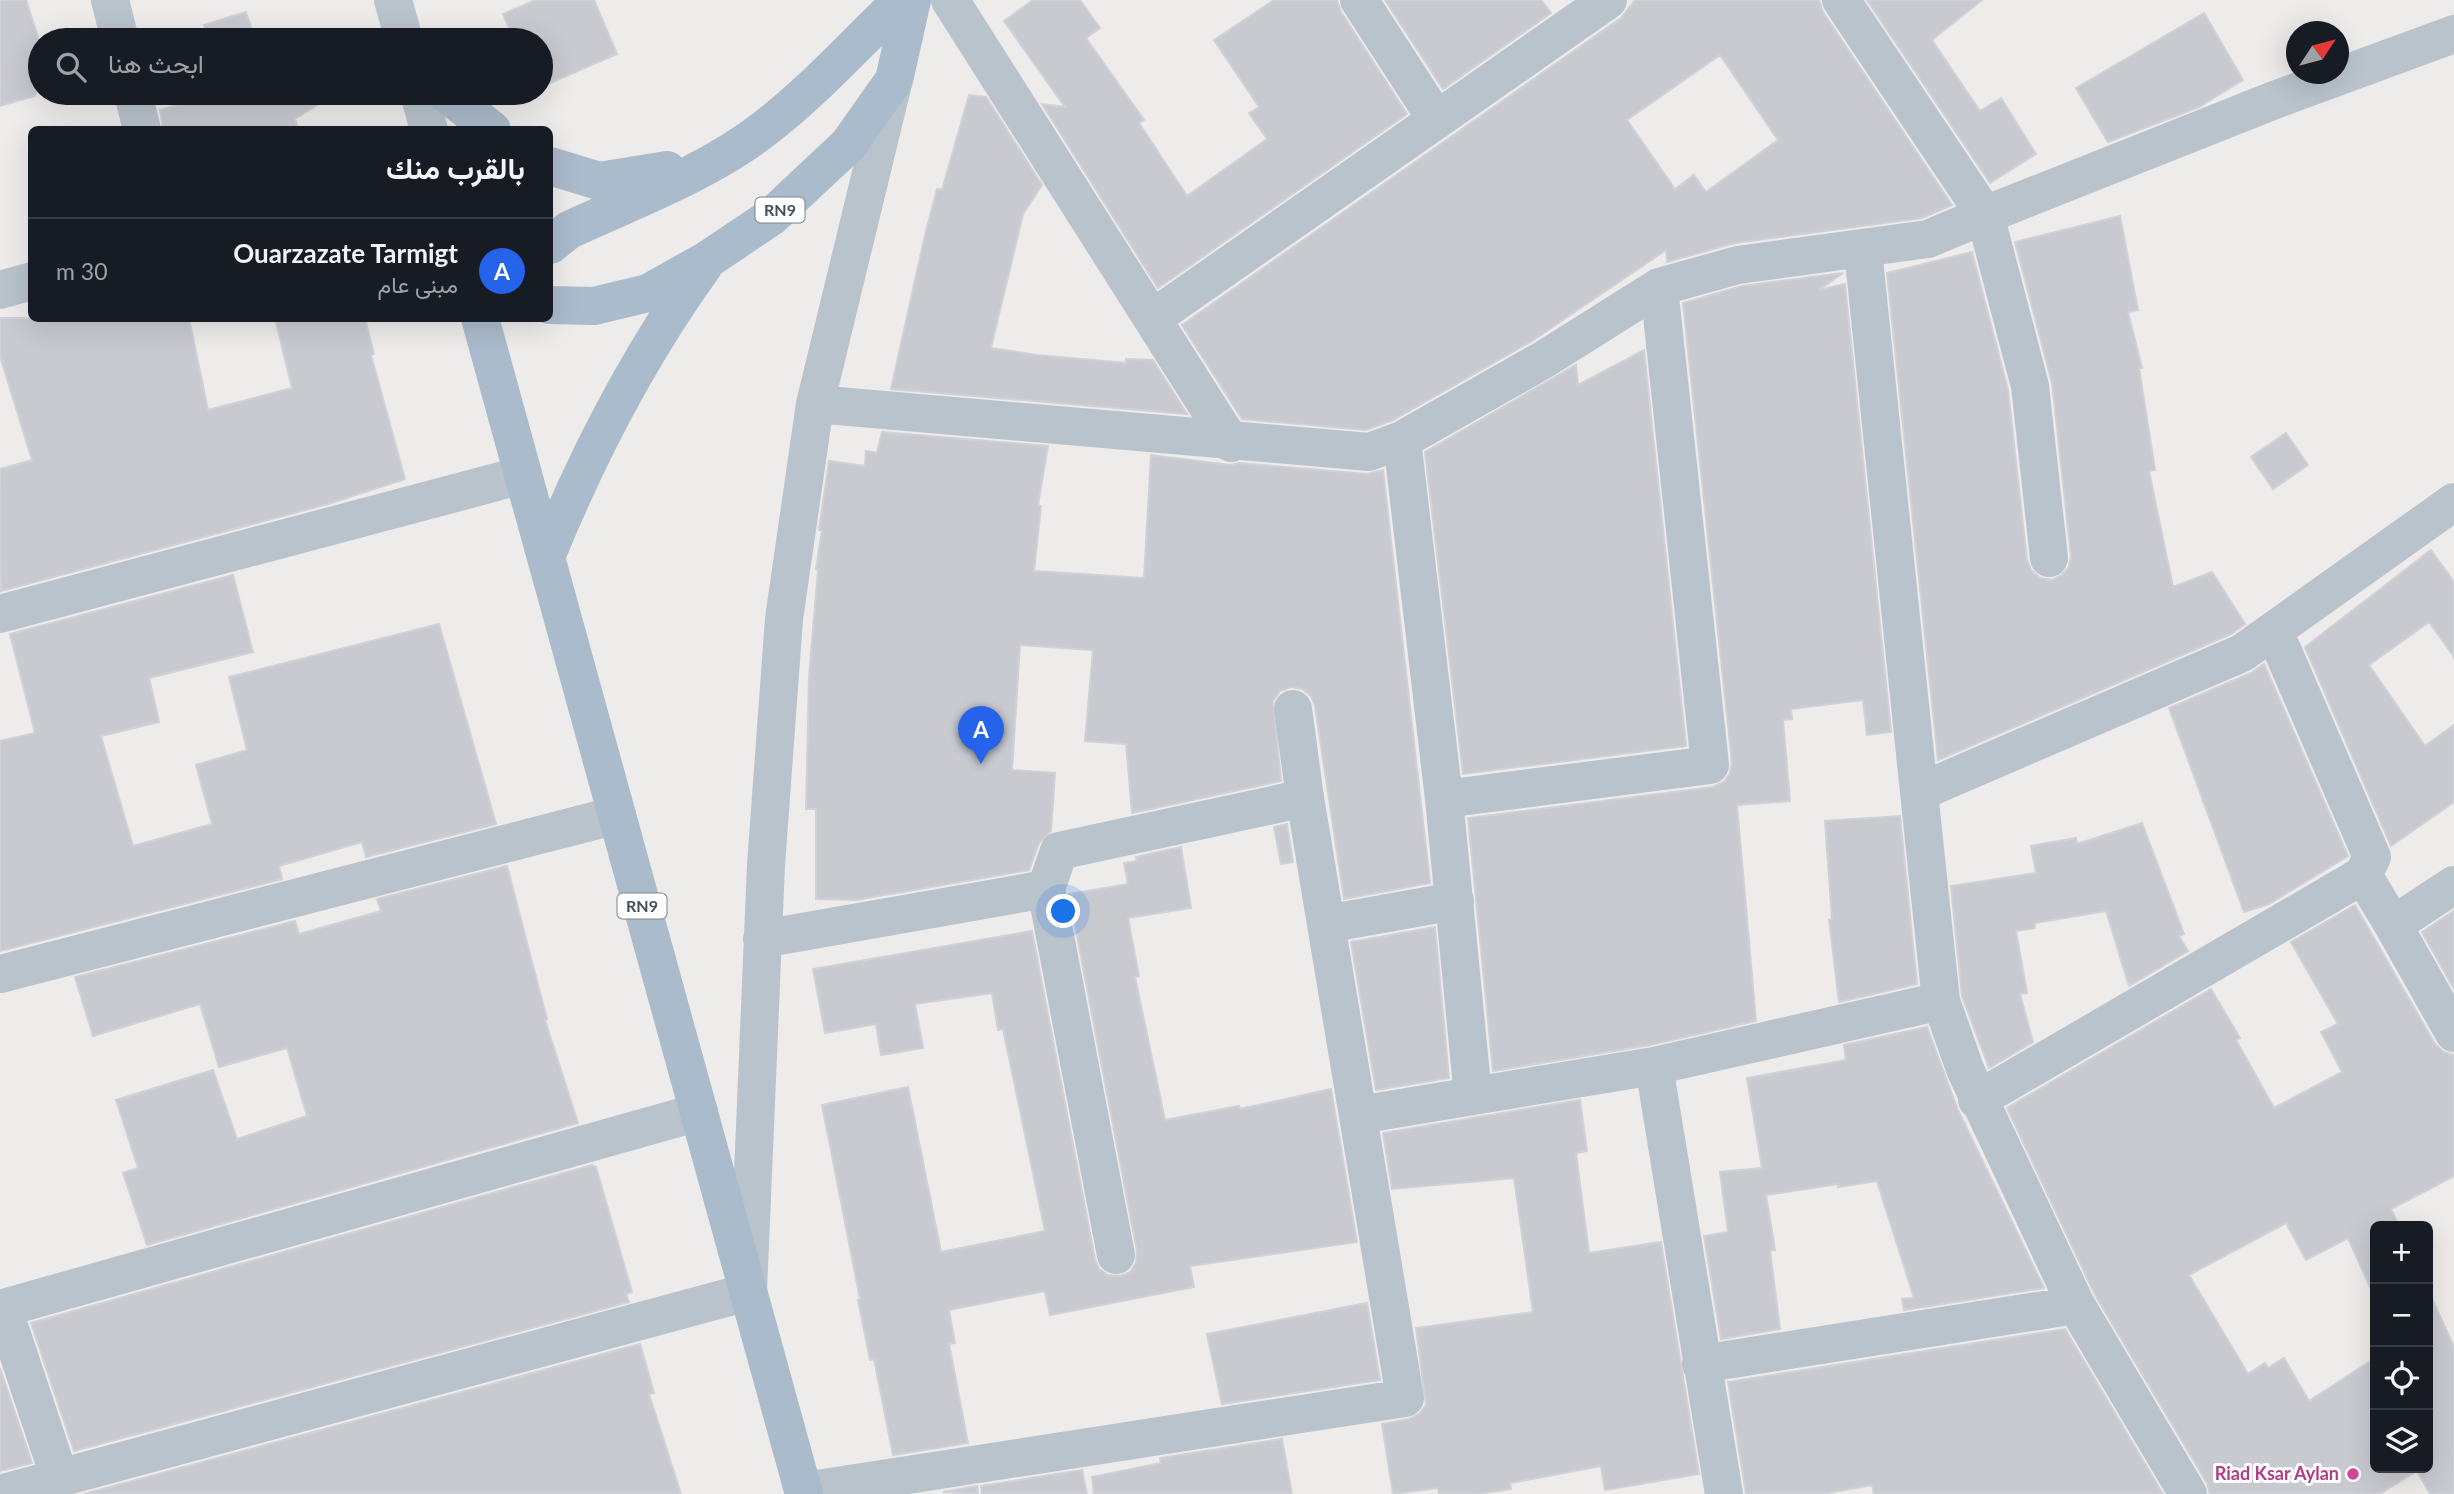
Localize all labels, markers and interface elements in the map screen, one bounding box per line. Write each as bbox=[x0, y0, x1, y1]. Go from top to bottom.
north arrow bbox=[2286, 21, 2349, 84]
search box bbox=[28, 28, 553, 105]
text: ابحث هنا bbox=[108, 47, 204, 79]
icon: search bbox=[52, 48, 90, 86]
text: بالقرب منك bbox=[386, 149, 525, 185]
road number: RN9 bbox=[756, 198, 804, 222]
text: Ouarzazate Tarmigt bbox=[233, 237, 458, 269]
text: 30 m bbox=[56, 257, 108, 285]
text: A bbox=[494, 257, 510, 285]
text: مبنى عام bbox=[378, 270, 458, 298]
pin: A bbox=[958, 706, 1004, 764]
road number: RN9 bbox=[618, 893, 666, 918]
your location bbox=[1046, 894, 1080, 928]
map controls bbox=[2370, 1221, 2433, 1473]
button: + bbox=[2370, 1221, 2433, 1284]
button: − bbox=[2370, 1284, 2433, 1347]
button: locate bbox=[2370, 1347, 2433, 1410]
button: layers bbox=[2370, 1410, 2433, 1473]
place label: Riad Ksar Aylan bbox=[2215, 1462, 2339, 1484]
marker: Riad Ksar Aylan bbox=[2345, 1466, 2361, 1482]

